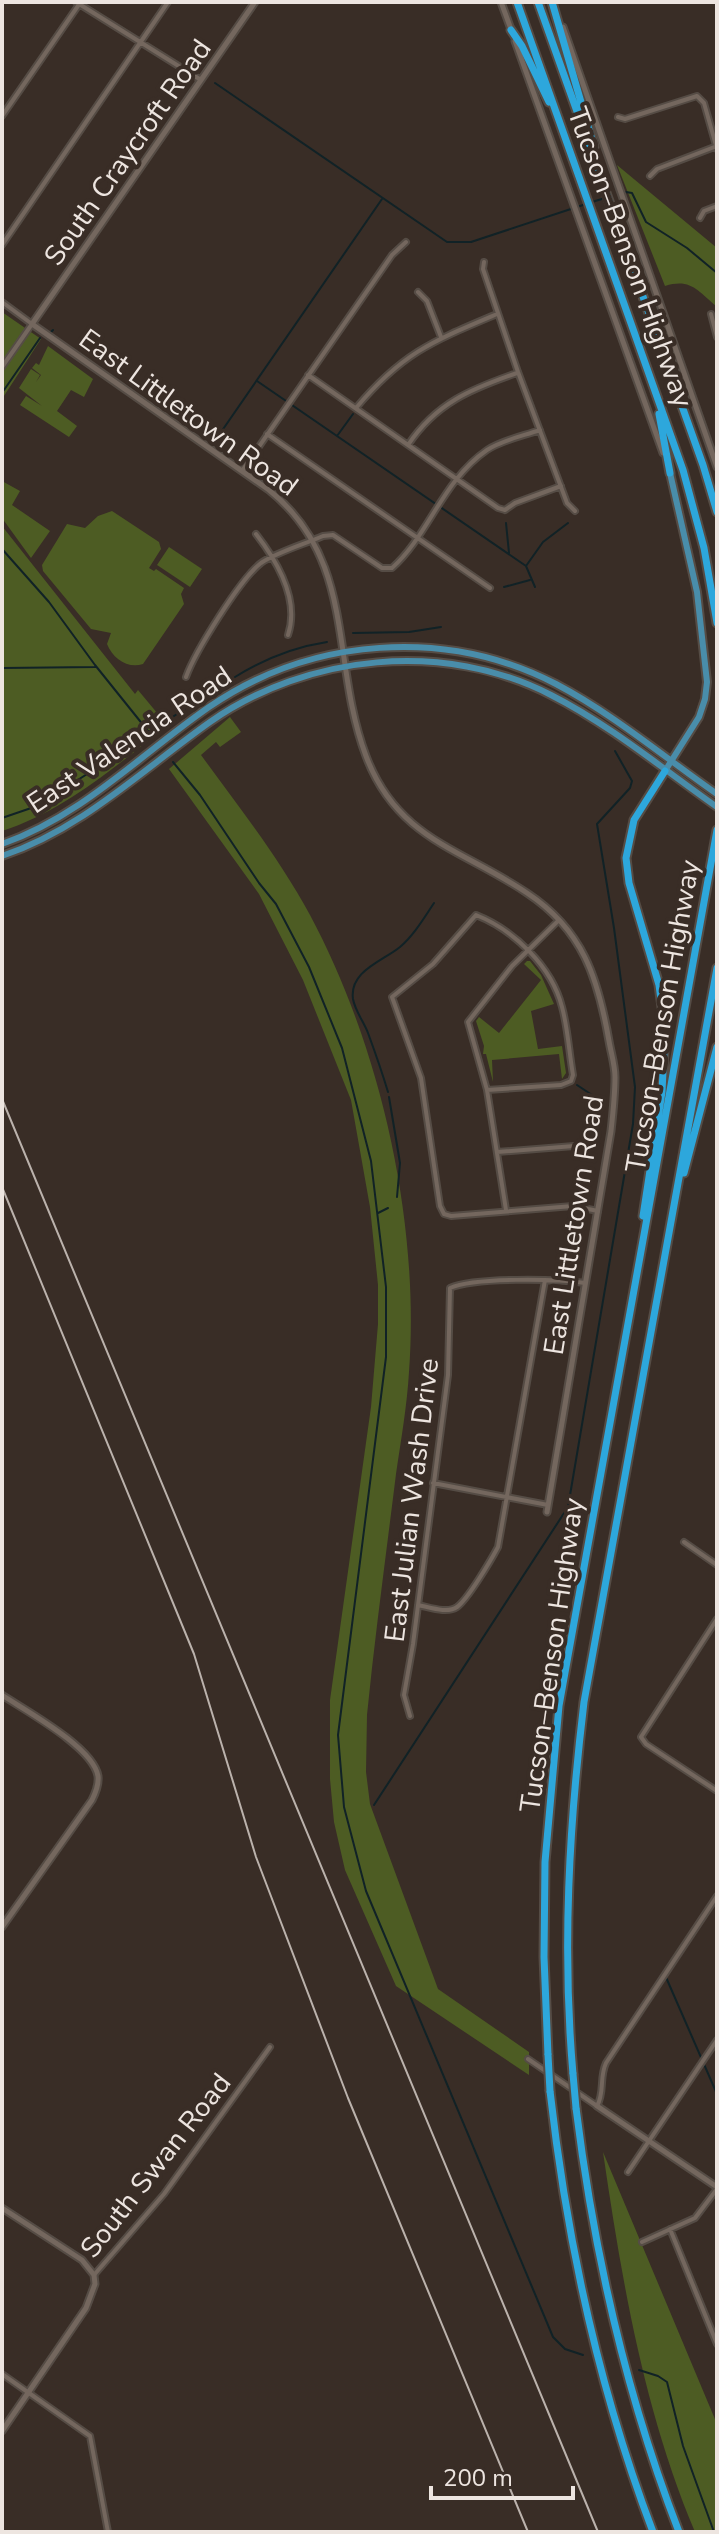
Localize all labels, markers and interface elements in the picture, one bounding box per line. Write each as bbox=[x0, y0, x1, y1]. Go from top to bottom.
street label: South Craycroft Road bbox=[35, 32, 220, 273]
street label: Tucson–Benson Highway bbox=[558, 102, 702, 413]
street label: East Littletown Road bbox=[71, 320, 306, 505]
street label: East Valencia Road bbox=[20, 657, 239, 823]
street label: Tucson–Benson Highway bbox=[617, 856, 709, 1175]
street label: East Littletown Road bbox=[535, 1093, 613, 1358]
street label: East Julian Wash Drive bbox=[376, 1356, 448, 1644]
street label: Tucson–Benson Highway bbox=[511, 1495, 593, 1815]
street label: South Swan Road bbox=[72, 2065, 240, 2266]
scale bar bbox=[431, 2450, 573, 2500]
text: 200 m bbox=[443, 2462, 513, 2494]

